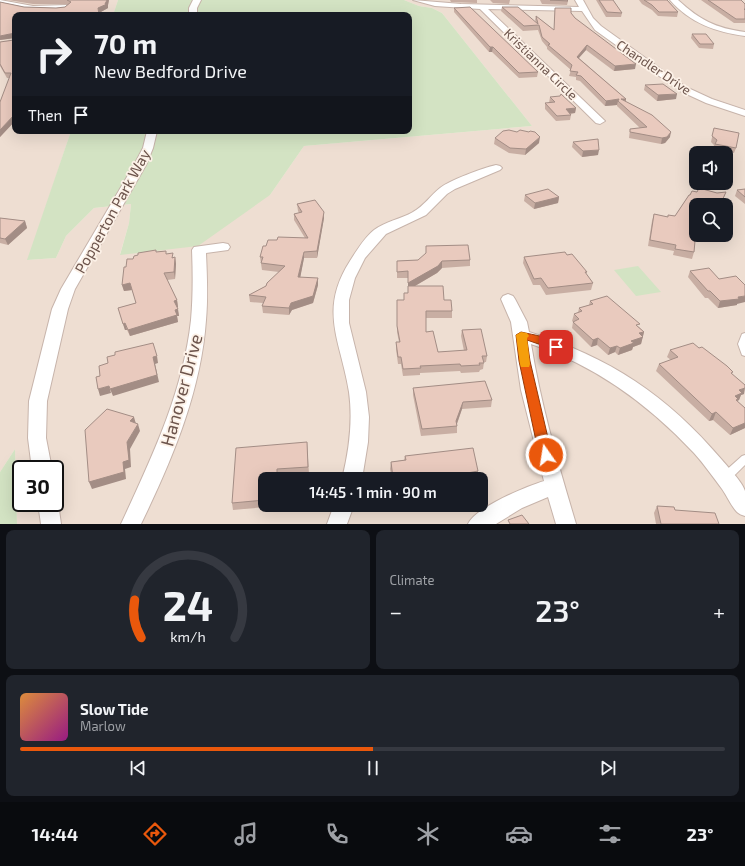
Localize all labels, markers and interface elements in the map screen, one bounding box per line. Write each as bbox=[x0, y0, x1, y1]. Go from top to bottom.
street label: Kristianna Circle bbox=[501, 25, 581, 103]
text: 70 m bbox=[94, 26, 157, 60]
icon: right bbox=[28, 28, 80, 80]
street label: Chandler Drive bbox=[614, 36, 694, 98]
text: New Bedford Drive bbox=[94, 60, 247, 82]
icon: arrive bbox=[70, 104, 92, 126]
text: Then bbox=[28, 106, 62, 124]
street label: Popperton Park Way bbox=[70, 146, 154, 276]
map controls bbox=[689, 146, 733, 242]
button: sound bbox=[689, 146, 733, 190]
button: search bbox=[689, 198, 733, 242]
pin bbox=[539, 330, 573, 364]
street label: Hanover Drive bbox=[155, 332, 207, 448]
icon: arrive bbox=[545, 336, 567, 358]
position arrow bbox=[525, 434, 567, 476]
speed limit sign: 30 bbox=[12, 460, 64, 512]
text: 14:45 · 1 min · 90 m bbox=[309, 483, 437, 501]
text: Climate bbox=[390, 572, 434, 588]
text: 24 bbox=[162, 578, 213, 628]
text: 23° bbox=[535, 592, 580, 628]
text: − bbox=[390, 598, 402, 624]
text: + bbox=[713, 598, 725, 624]
text: km/h bbox=[170, 627, 205, 644]
text: Slow Tide bbox=[80, 700, 148, 718]
text: Marlow bbox=[80, 718, 126, 734]
icon: previous bbox=[127, 757, 149, 779]
icon: pause bbox=[362, 757, 384, 779]
icon: next bbox=[597, 757, 619, 779]
icon: directions bbox=[141, 820, 169, 848]
icon: music bbox=[232, 820, 260, 848]
icon: phone bbox=[323, 820, 351, 848]
icon: climate bbox=[414, 820, 442, 848]
icon: car bbox=[505, 820, 533, 848]
icon: filters bbox=[596, 820, 624, 848]
text: 14:44 bbox=[31, 823, 78, 845]
text: 23° bbox=[687, 823, 713, 845]

